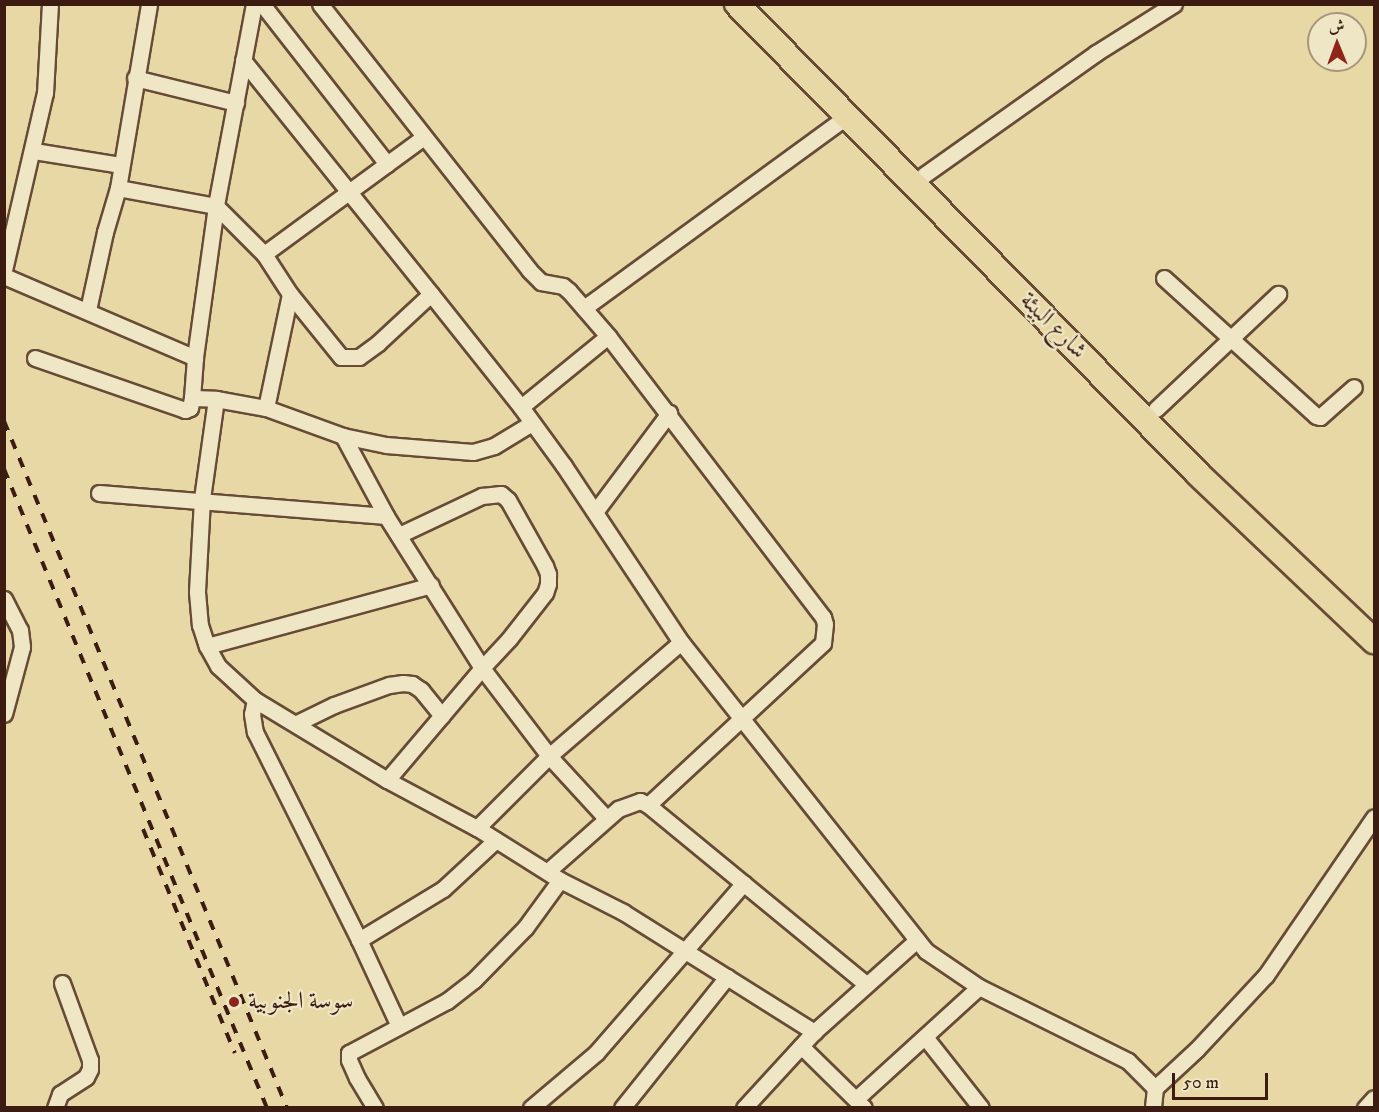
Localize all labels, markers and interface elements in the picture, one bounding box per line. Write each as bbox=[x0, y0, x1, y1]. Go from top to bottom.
north arrow bbox=[1307, 12, 1367, 72]
text: ش bbox=[1329, 16, 1345, 36]
street label: شارع البيئة bbox=[1014, 287, 1092, 365]
place label: سوسة الجنوبية bbox=[248, 988, 353, 1016]
marker: سوسة الجنوبية bbox=[225, 993, 243, 1011]
scale bar bbox=[1175, 1061, 1271, 1099]
text: 50 m bbox=[1183, 1072, 1219, 1094]

